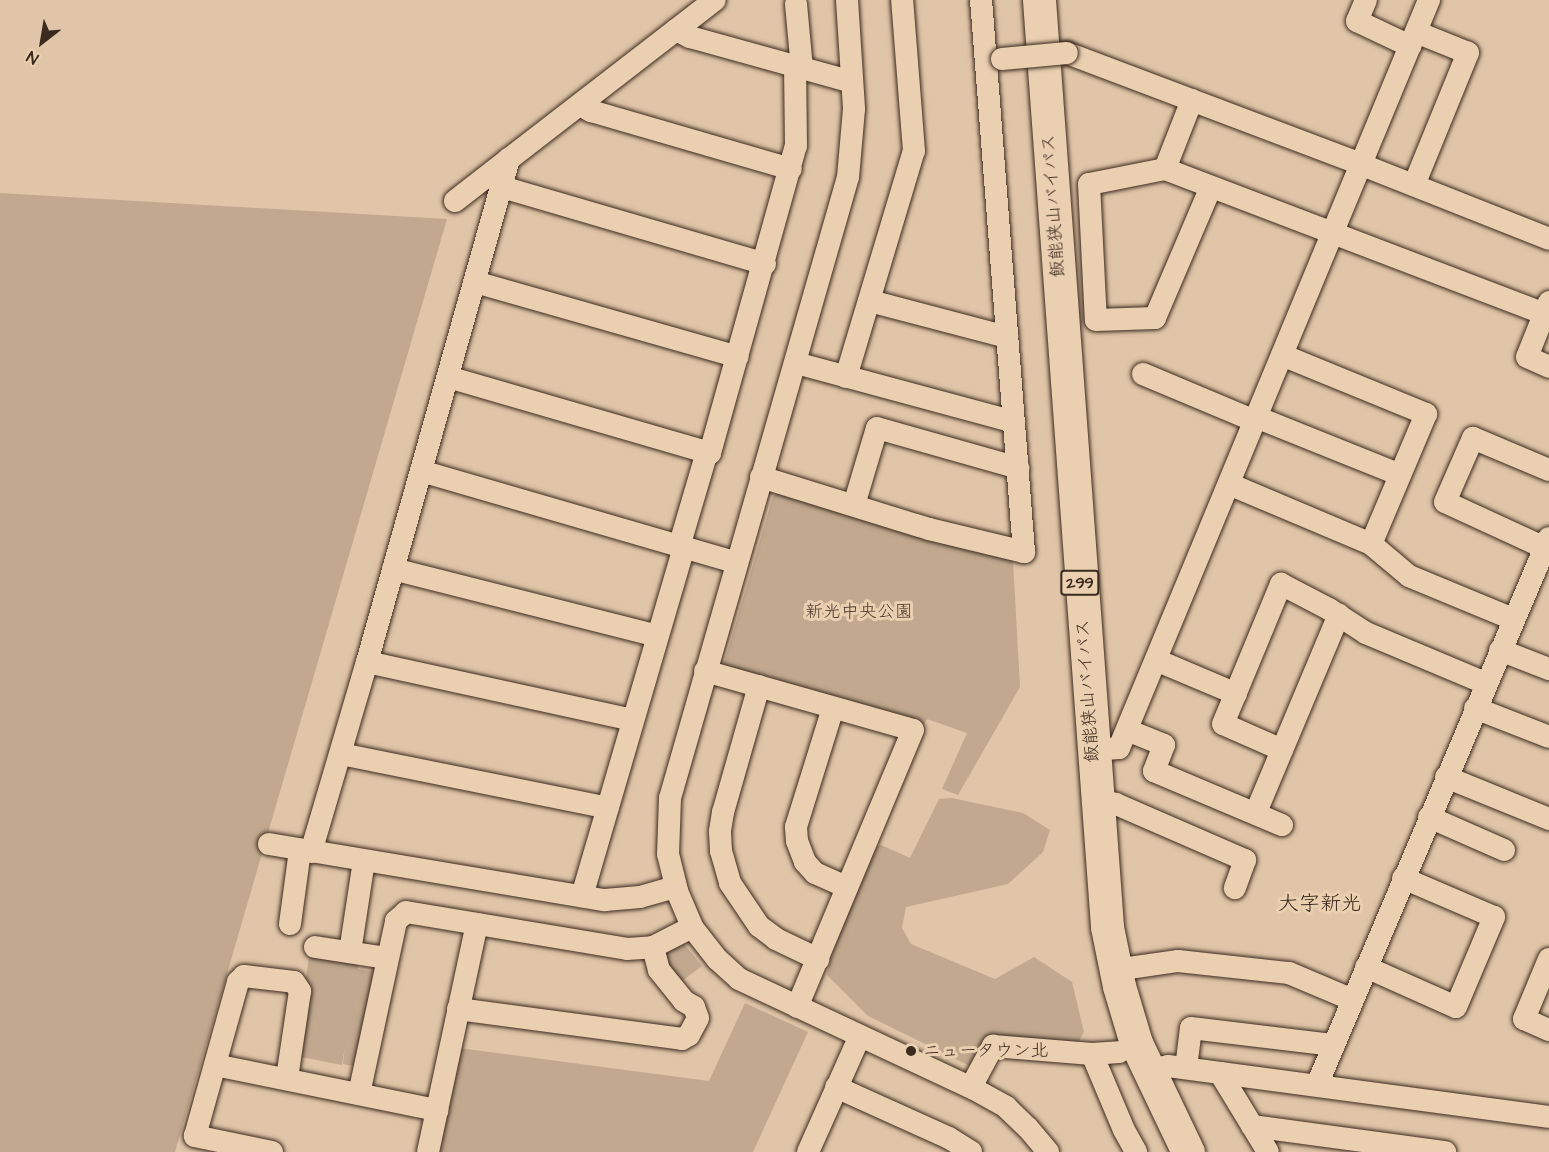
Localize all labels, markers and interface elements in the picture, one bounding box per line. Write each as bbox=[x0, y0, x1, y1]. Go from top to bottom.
north arrow bbox=[12, 12, 72, 72]
text: N bbox=[23, 45, 43, 69]
street label: 飯能狭山バイパス bbox=[1038, 133, 1070, 279]
road number: 299 bbox=[1059, 570, 1101, 596]
park label: 新光中央公園 bbox=[805, 601, 913, 623]
street label: 飯能狭山バイパス bbox=[1072, 618, 1104, 764]
district label: 大字新光 bbox=[1278, 891, 1362, 917]
place label: ニュータウン北 bbox=[923, 1040, 1049, 1062]
marker: ニュータウン北 bbox=[904, 1044, 918, 1058]

